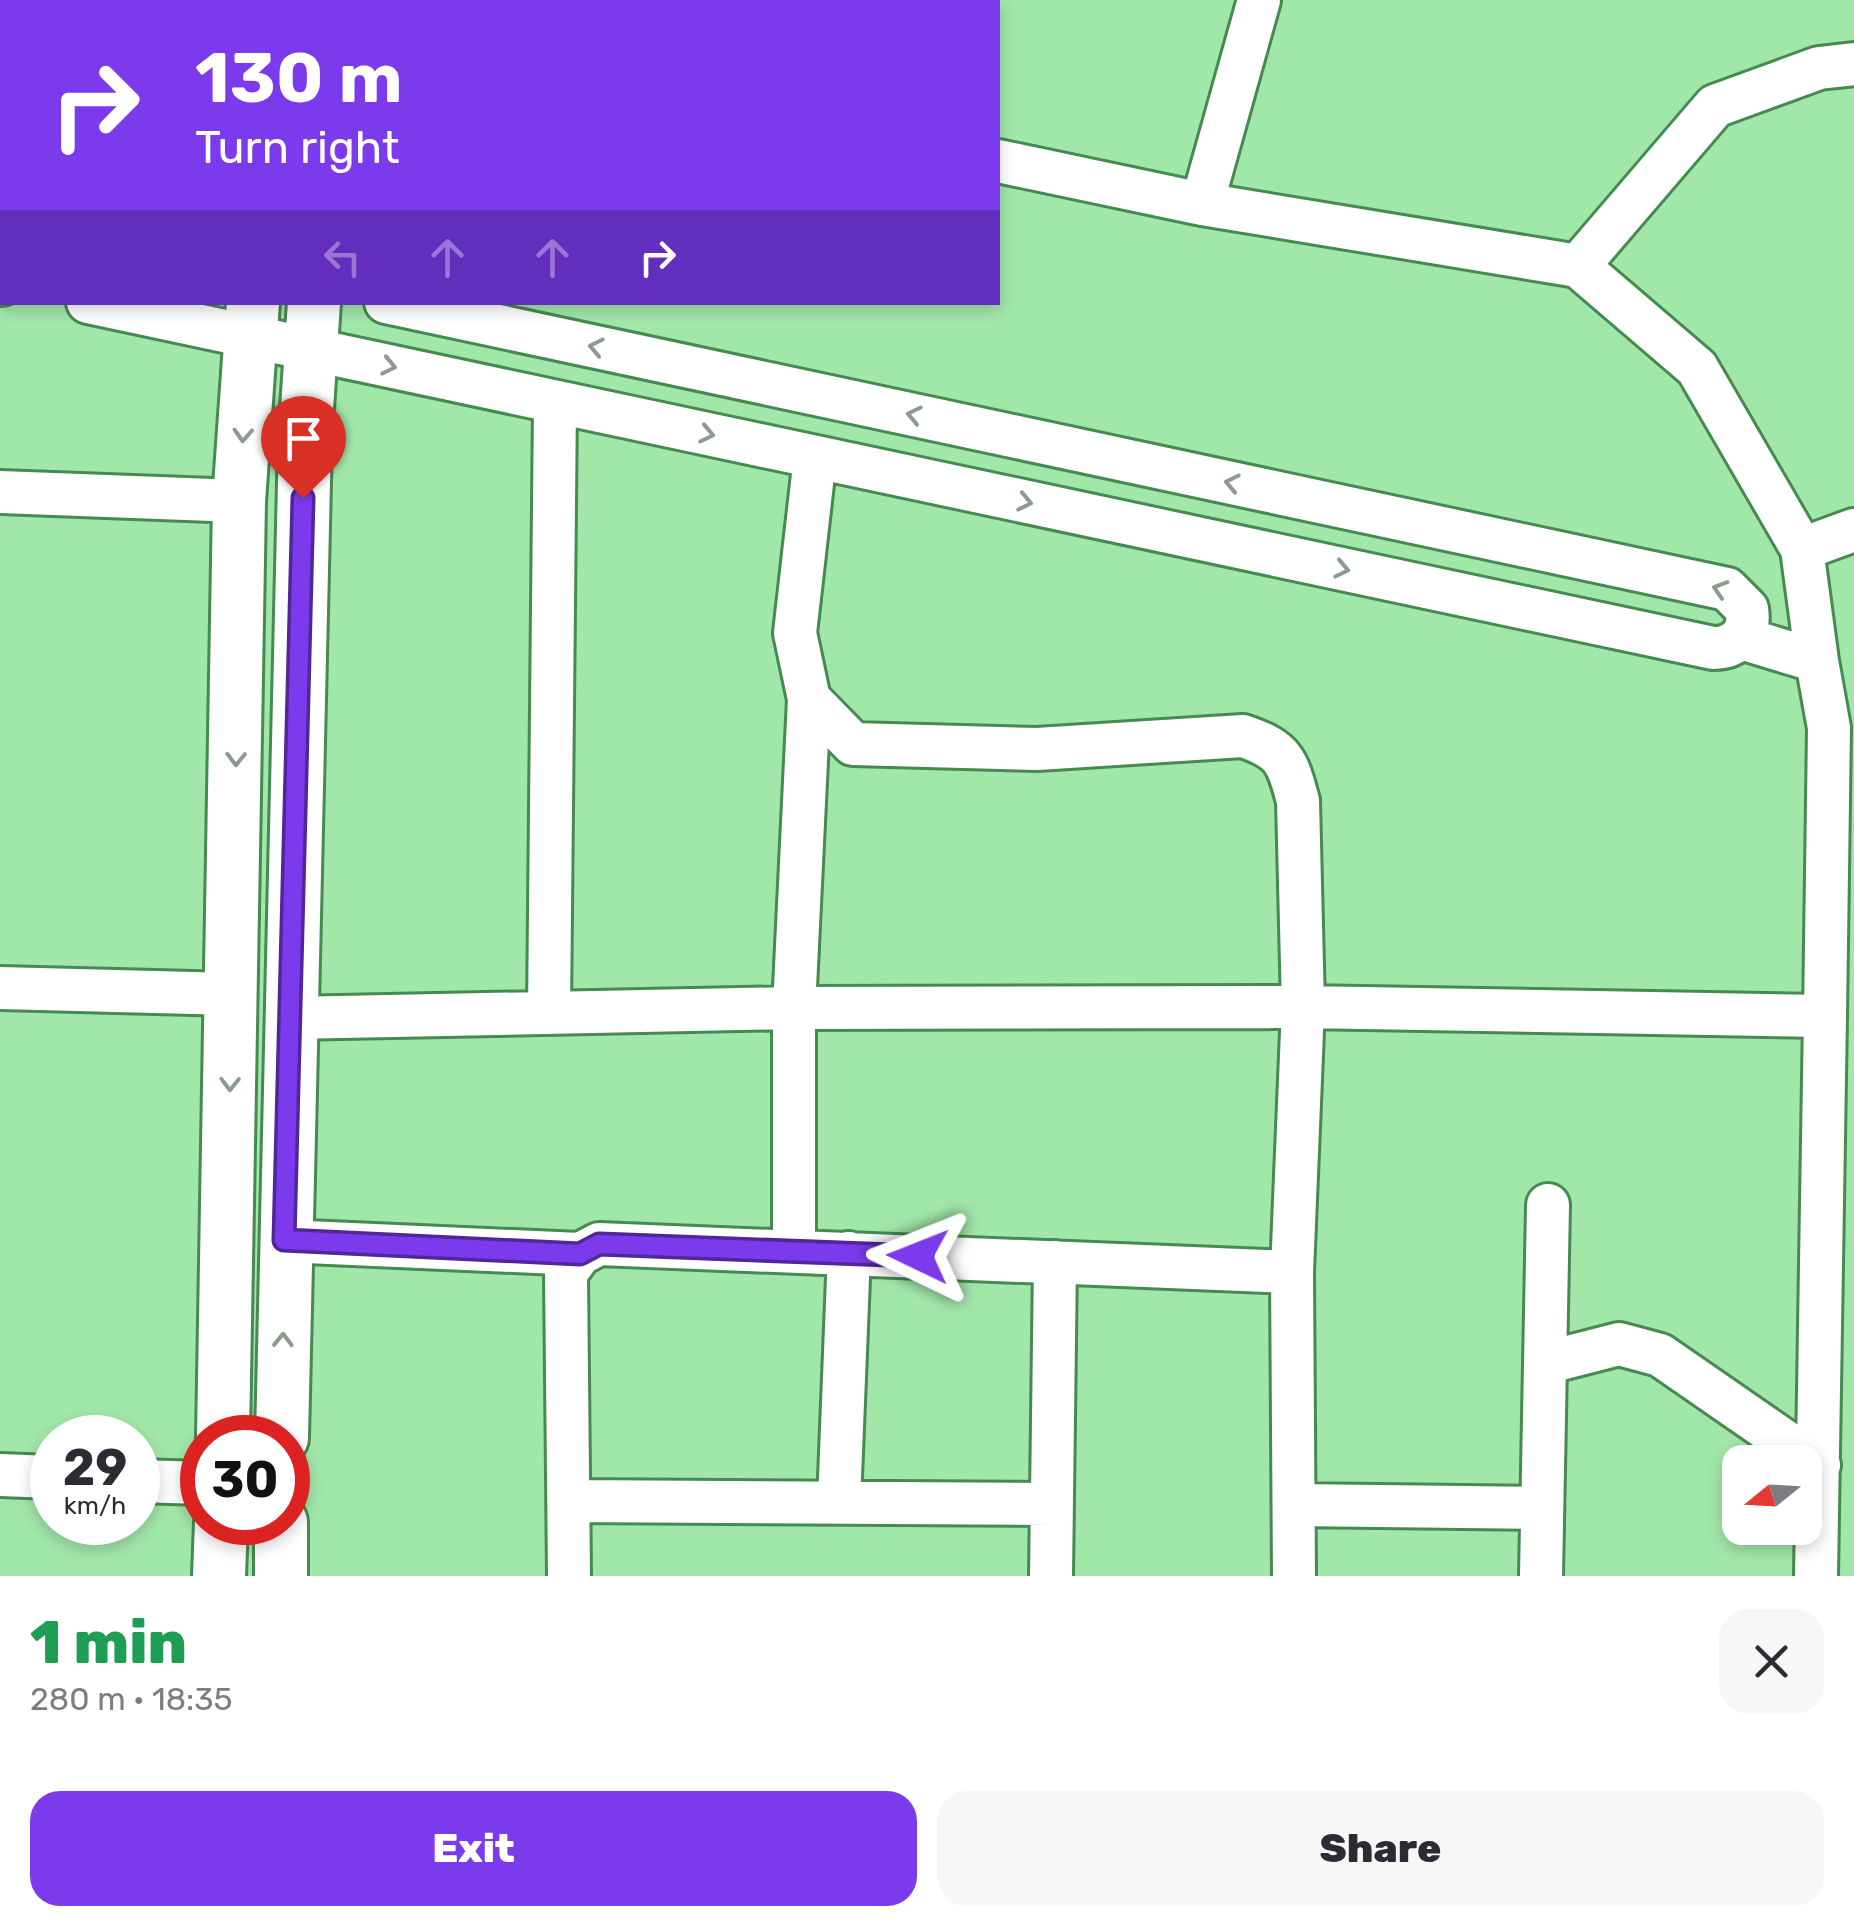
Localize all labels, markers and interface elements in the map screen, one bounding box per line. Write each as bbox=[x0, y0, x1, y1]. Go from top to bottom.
text: 130 m bbox=[195, 37, 403, 120]
icon: right bbox=[30, 40, 160, 170]
text: Turn right bbox=[195, 121, 399, 174]
icon: left bbox=[315, 230, 370, 285]
icon: ahead bbox=[420, 230, 475, 285]
icon: ahead bbox=[525, 230, 580, 285]
icon: right bbox=[630, 230, 685, 285]
one-way arrow bbox=[588, 338, 605, 359]
one-way arrow bbox=[380, 355, 397, 376]
pin bbox=[261, 396, 346, 499]
one-way arrow bbox=[906, 406, 923, 427]
icon: arrive bbox=[276, 411, 331, 466]
one-way arrow bbox=[698, 422, 715, 443]
one-way arrow bbox=[233, 427, 254, 443]
one-way arrow bbox=[1224, 474, 1241, 495]
one-way arrow bbox=[1016, 490, 1033, 511]
one-way arrow bbox=[1334, 557, 1351, 578]
one-way arrow bbox=[1713, 580, 1730, 601]
one-way arrow bbox=[226, 752, 247, 768]
one-way arrow bbox=[219, 1078, 241, 1093]
position arrow bbox=[866, 1204, 970, 1308]
one-way arrow bbox=[272, 1332, 294, 1348]
speed limit sign: 30 bbox=[180, 1415, 310, 1545]
text: 29 bbox=[63, 1438, 127, 1498]
north arrow bbox=[1722, 1445, 1822, 1545]
map controls bbox=[1722, 1445, 1822, 1545]
text: km/h bbox=[64, 1491, 126, 1520]
text: 1 min bbox=[30, 1607, 187, 1678]
button: close bbox=[1719, 1609, 1824, 1714]
text: 280 m · 18:35 bbox=[30, 1680, 232, 1718]
button: Exit bbox=[30, 1791, 917, 1906]
button: Share bbox=[937, 1791, 1824, 1906]

